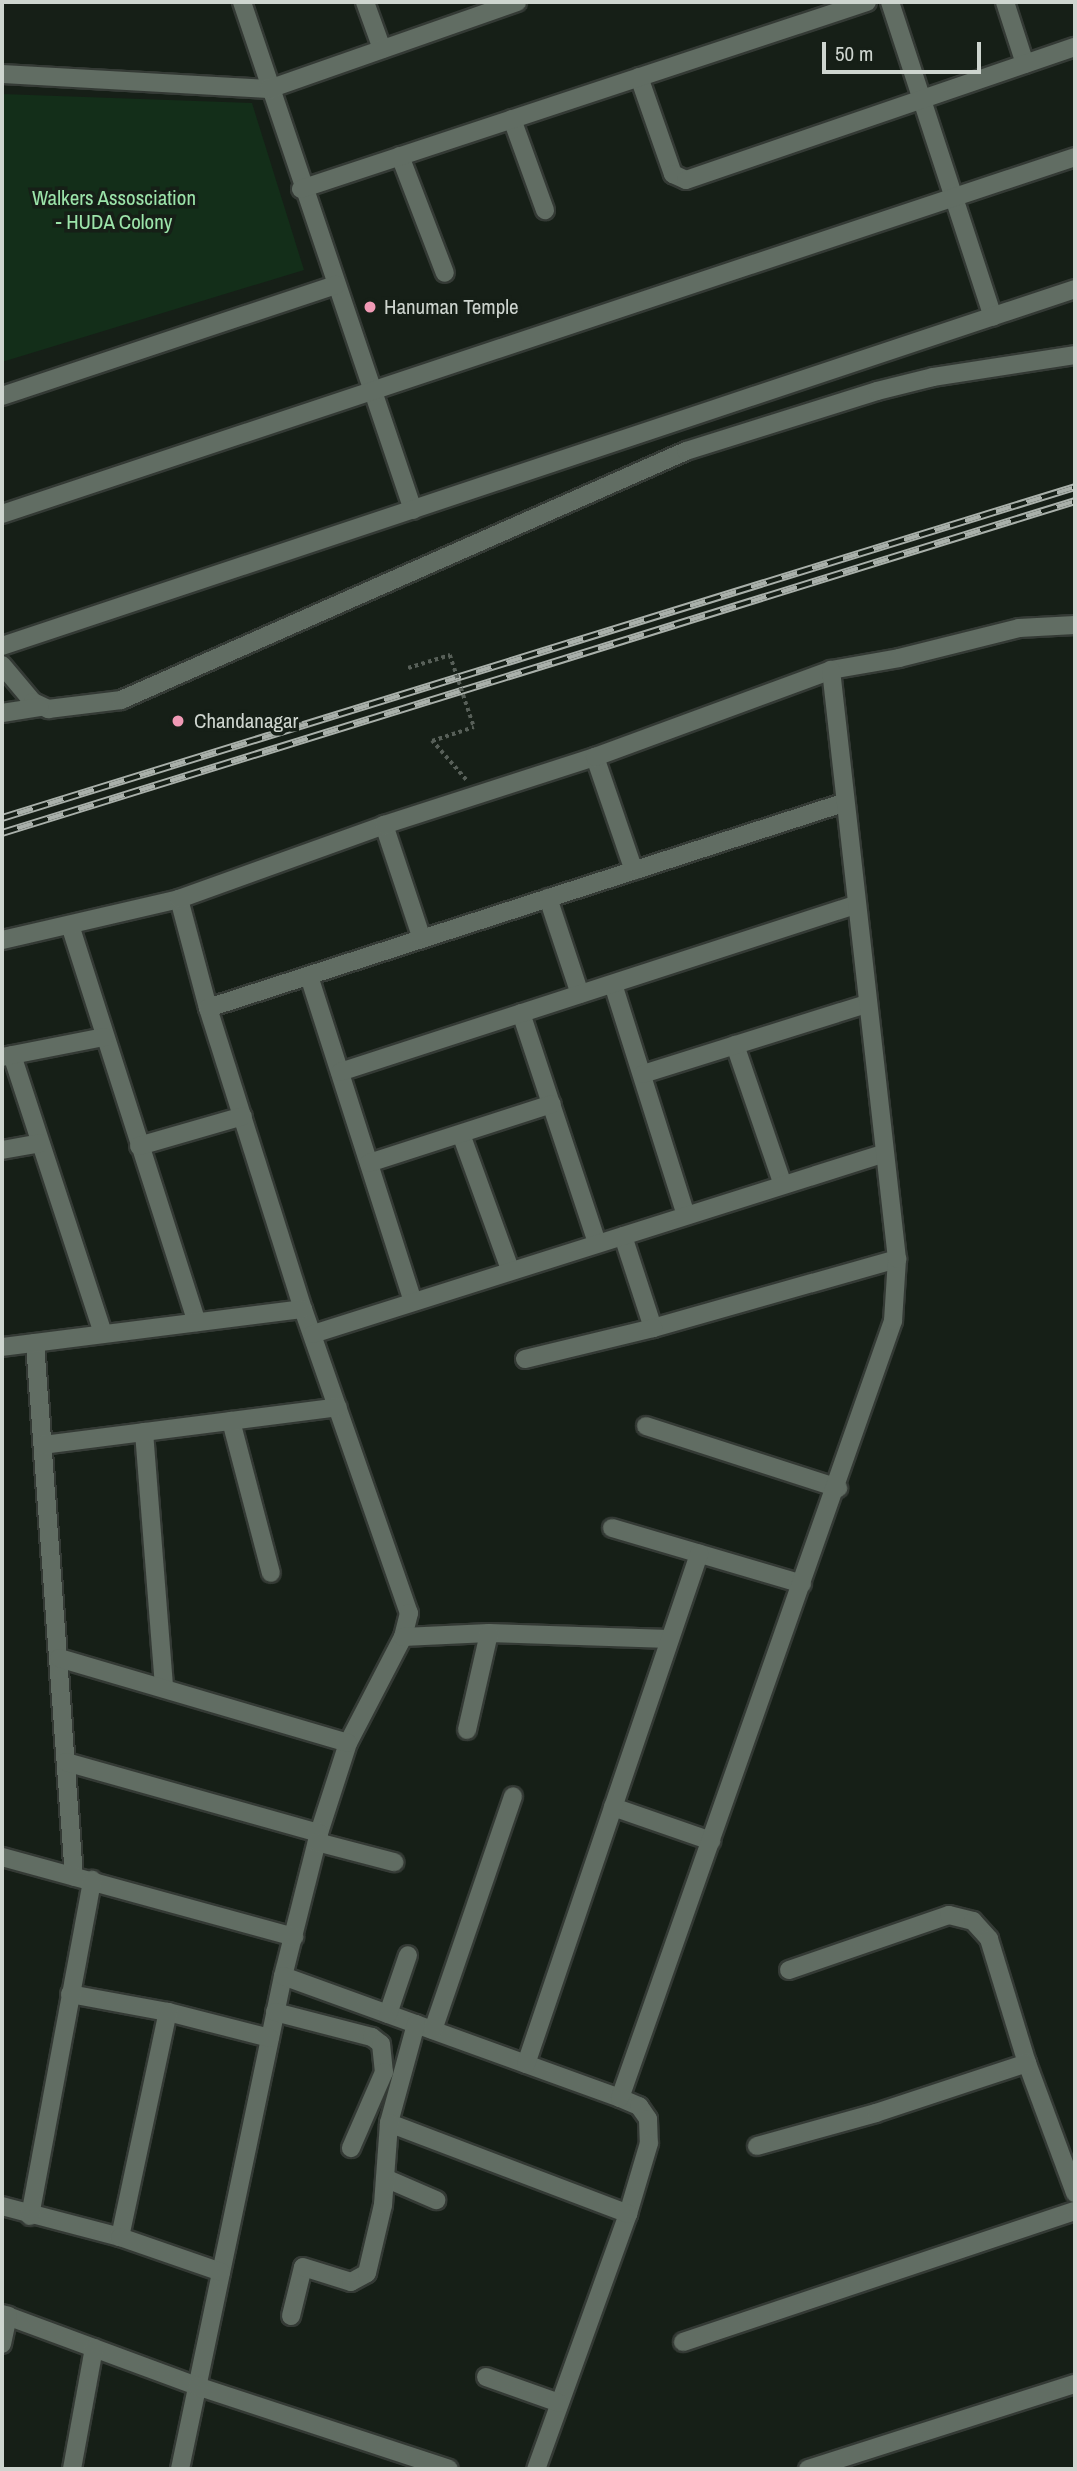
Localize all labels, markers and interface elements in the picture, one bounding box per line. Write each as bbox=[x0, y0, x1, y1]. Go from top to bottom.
scale bar bbox=[825, 28, 984, 72]
text: 50 m bbox=[835, 39, 873, 68]
park label: Walkers Assosciation - HUDA Colony bbox=[32, 185, 196, 235]
place label: Hanuman Temple bbox=[384, 294, 519, 320]
marker: Hanuman Temple bbox=[362, 299, 378, 315]
place label: Chandanagar bbox=[194, 708, 298, 734]
marker: Chandanagar bbox=[168, 711, 188, 731]

